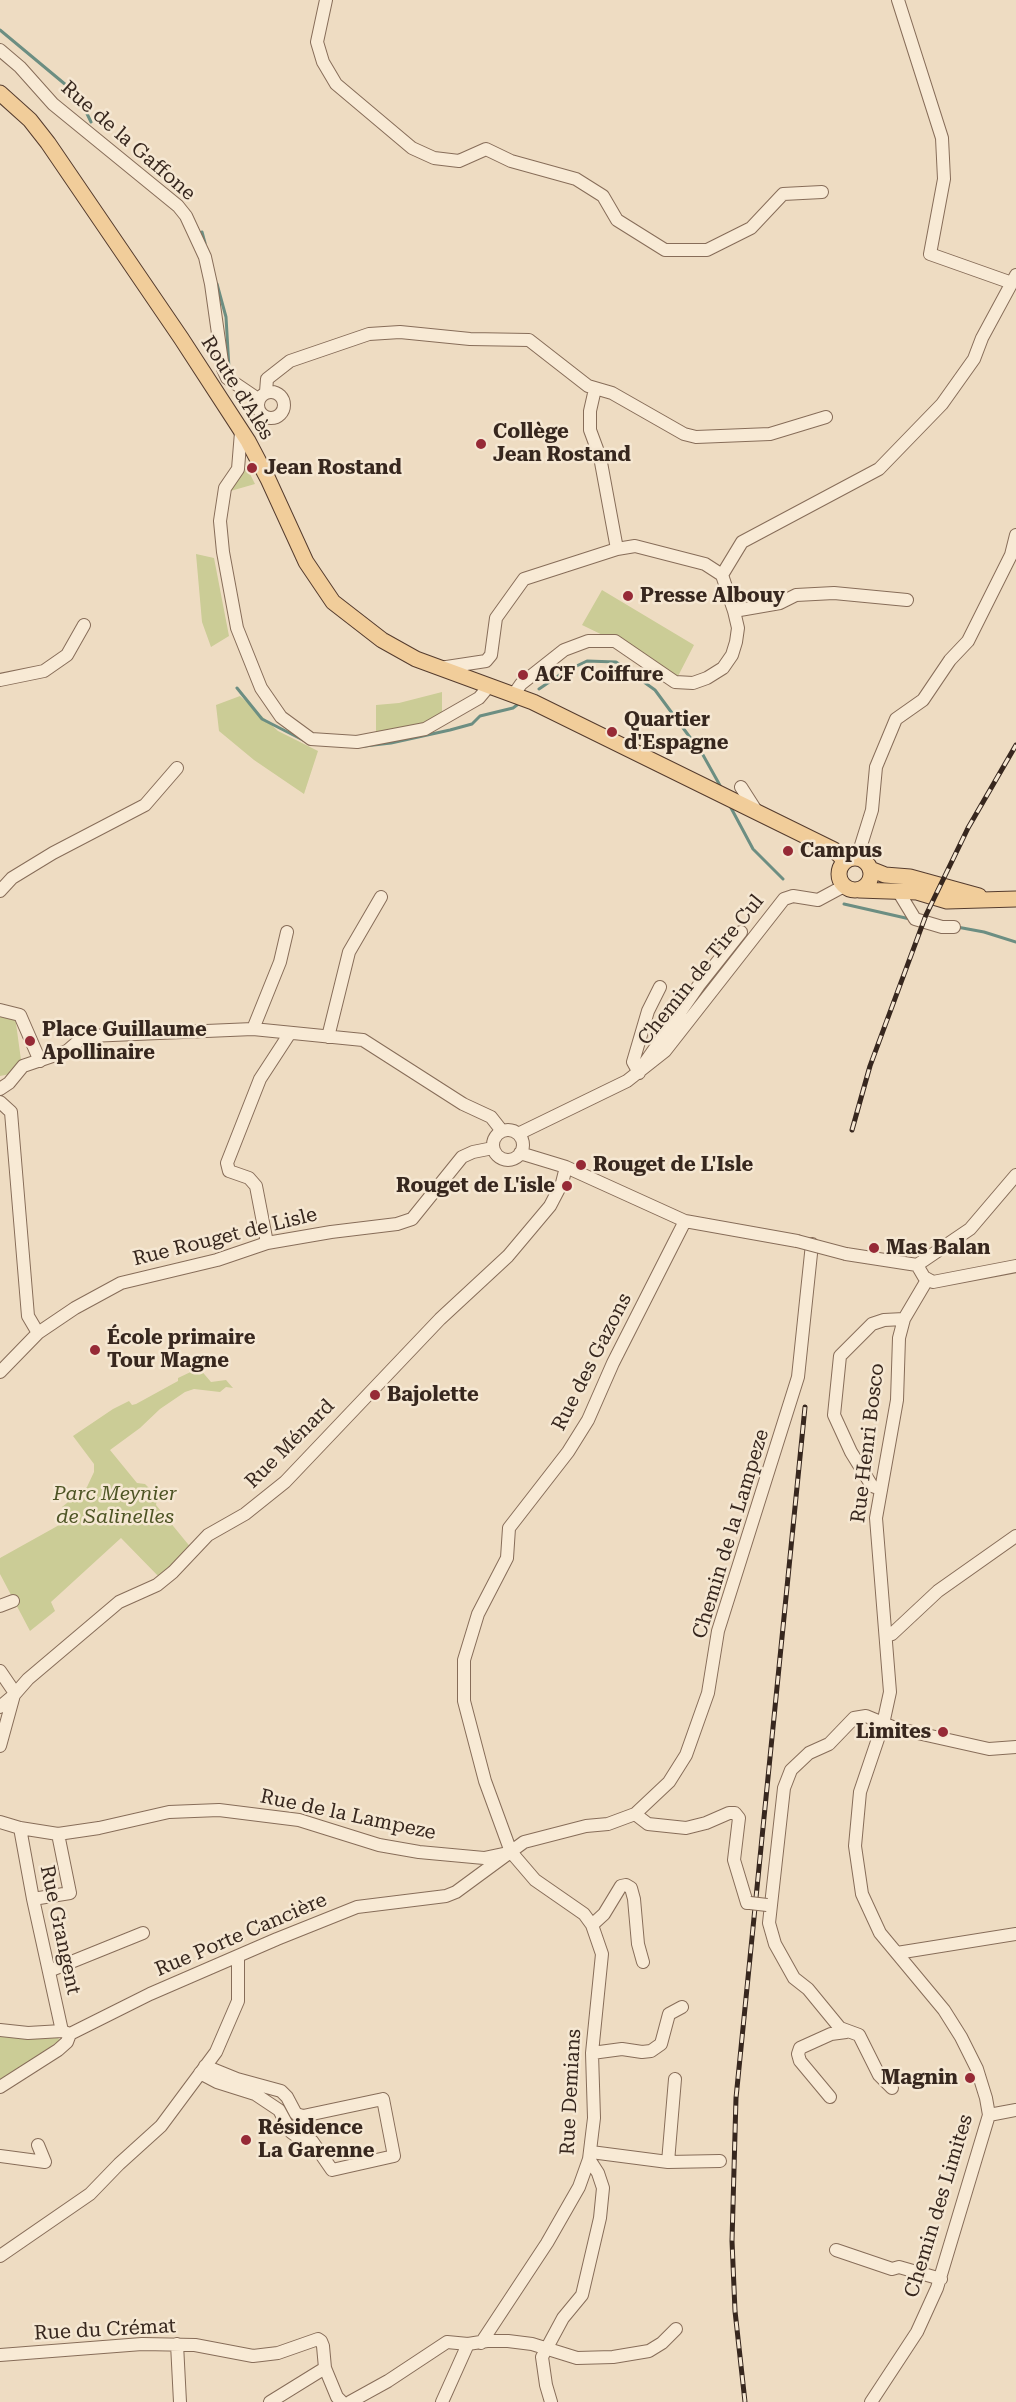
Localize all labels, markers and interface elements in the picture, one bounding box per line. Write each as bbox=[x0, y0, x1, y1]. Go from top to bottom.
street label: Rue de la Gaffone bbox=[56, 76, 200, 206]
street label: Route d'Alès bbox=[196, 332, 278, 444]
place label: Collège Jean Rostand bbox=[493, 420, 631, 467]
marker: Collège Jean Rostand bbox=[474, 437, 488, 451]
place label: Jean Rostand bbox=[264, 456, 402, 480]
marker: Jean Rostand bbox=[245, 461, 259, 475]
place label: Presse Albouy bbox=[640, 584, 785, 608]
marker: Presse Albouy bbox=[621, 589, 635, 603]
place label: ACF Coiffure bbox=[535, 663, 664, 687]
marker: ACF Coiffure bbox=[516, 668, 530, 682]
place label: Quartier d'Espagne bbox=[624, 708, 728, 755]
marker: Quartier d'Espagne bbox=[605, 725, 619, 739]
place label: Campus bbox=[800, 839, 882, 863]
marker: Campus bbox=[781, 844, 795, 858]
street label: Chemin de Tire Cul bbox=[633, 890, 769, 1050]
place label: Place Guillaume Apollinaire bbox=[42, 1018, 207, 1065]
marker: Place Guillaume Apollinaire bbox=[23, 1034, 37, 1048]
place label: Rouget de L'Isle bbox=[593, 1153, 753, 1177]
marker: Rouget de L'Isle bbox=[574, 1158, 588, 1172]
place label: Rouget de L'isle bbox=[396, 1174, 555, 1198]
marker: Rouget de L'isle bbox=[560, 1179, 574, 1193]
street label: Rue Rouget de Lisle bbox=[130, 1202, 320, 1272]
place label: Mas Balan bbox=[886, 1236, 990, 1260]
marker: Mas Balan bbox=[867, 1241, 881, 1255]
street label: Rue des Gazons bbox=[547, 1289, 637, 1435]
place label: École primaire Tour Magne bbox=[107, 1326, 255, 1373]
marker: École primaire Tour Magne bbox=[88, 1343, 102, 1357]
street label: Rue Henri Bosco bbox=[846, 1362, 890, 1524]
place label: Bajolette bbox=[387, 1383, 479, 1407]
marker: Bajolette bbox=[368, 1388, 382, 1402]
street label: Rue Ménard bbox=[240, 1394, 340, 1494]
street label: Chemin de la Lampeze bbox=[688, 1426, 774, 1642]
park label: Parc Meynier de Salinelles bbox=[53, 1482, 177, 1529]
place label: Limites bbox=[856, 1720, 931, 1744]
marker: Limites bbox=[936, 1725, 950, 1739]
street label: Rue de la Lampeze bbox=[258, 1785, 438, 1845]
street label: Rue Grangent bbox=[35, 1863, 85, 1997]
street label: Rue Porte Cancière bbox=[152, 1888, 330, 1982]
street label: Rue Demians bbox=[556, 2028, 586, 2156]
place label: Magnin bbox=[881, 2066, 958, 2090]
marker: Magnin bbox=[963, 2071, 977, 2085]
street label: Chemin des Limites bbox=[900, 2111, 978, 2301]
place label: Résidence La Garenne bbox=[258, 2116, 374, 2163]
marker: Résidence La Garenne bbox=[239, 2133, 253, 2147]
street label: Rue du Crémat bbox=[33, 2314, 177, 2346]

